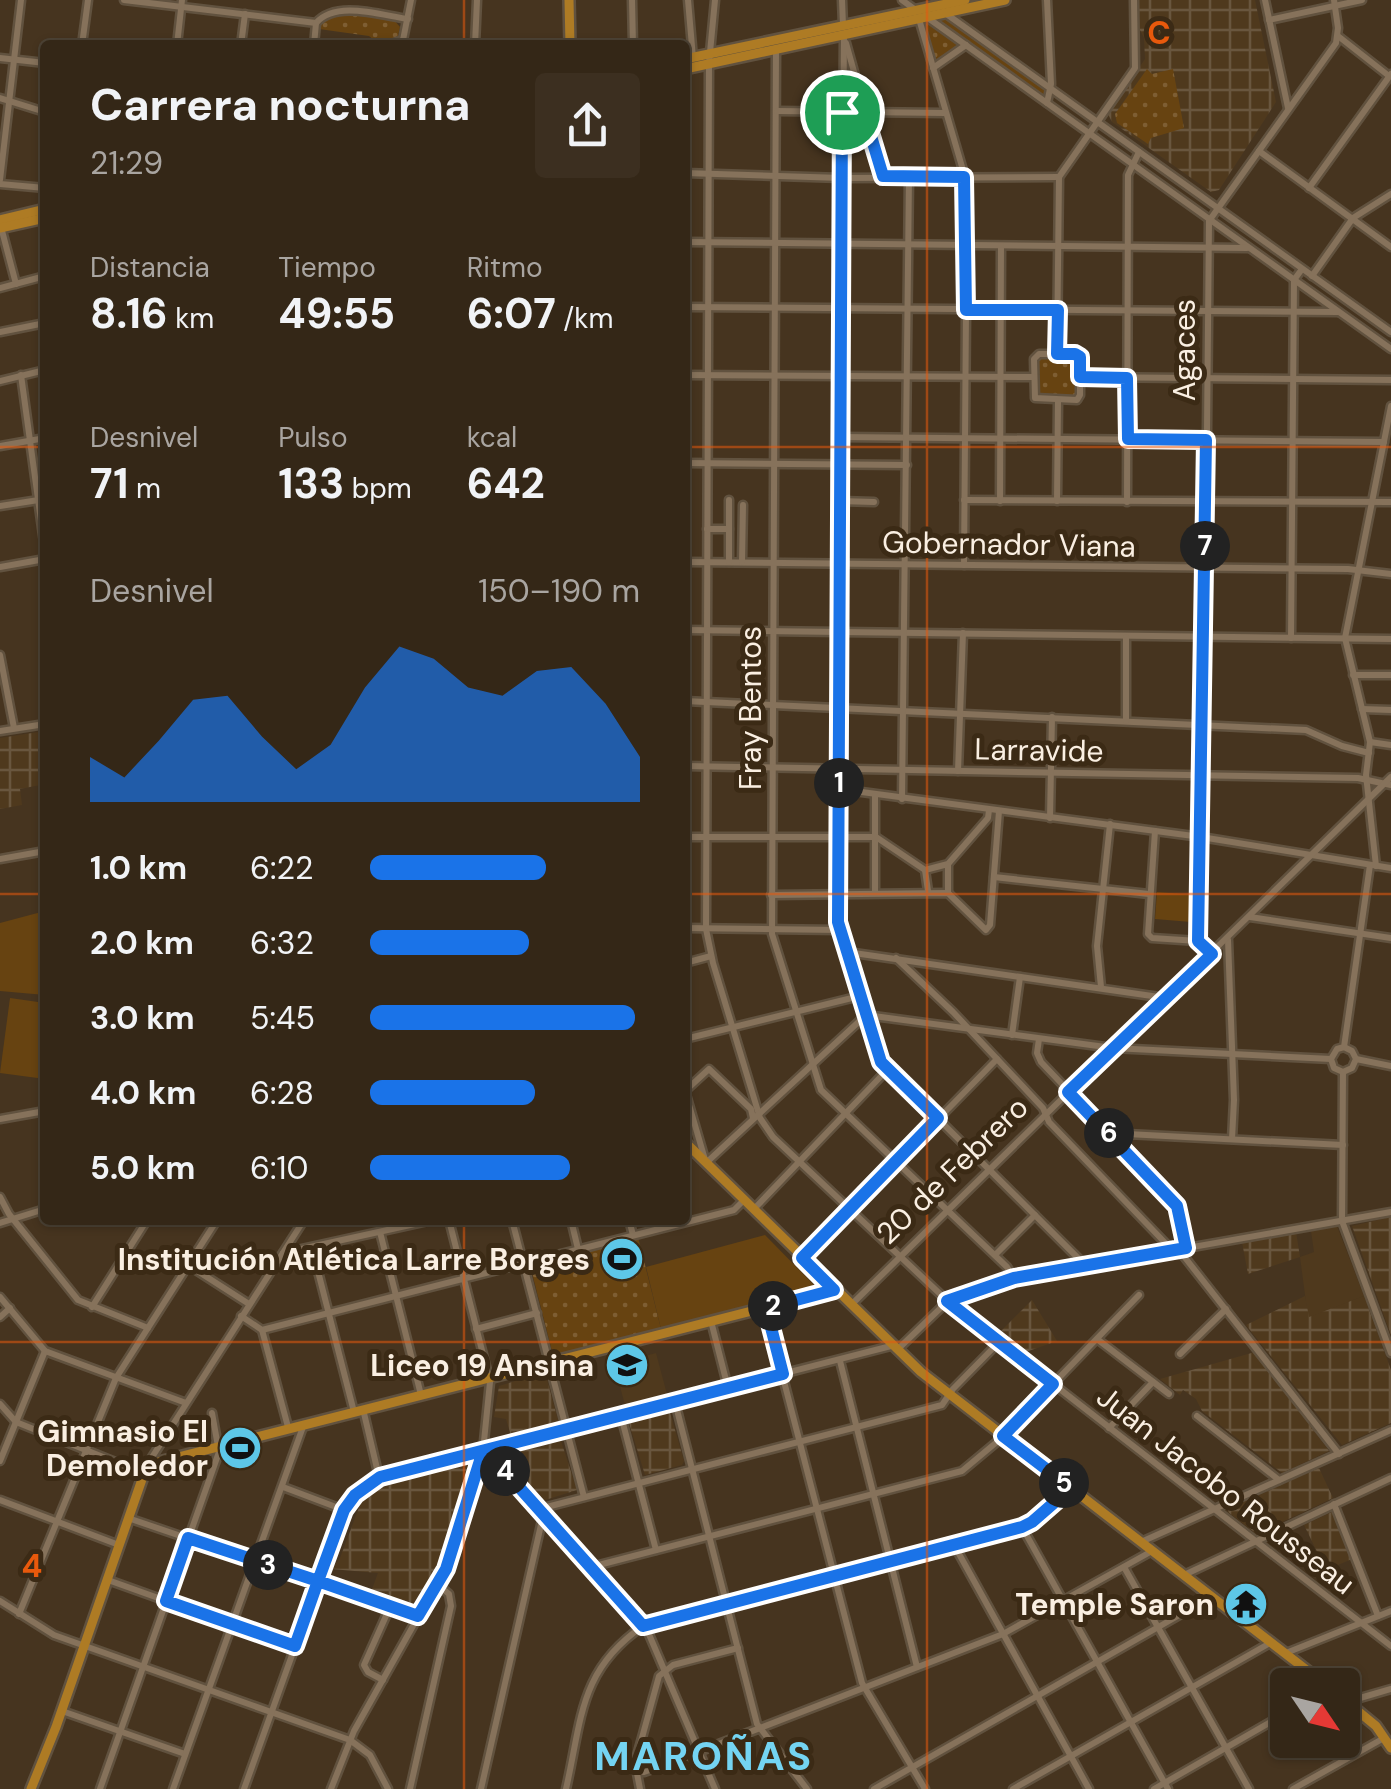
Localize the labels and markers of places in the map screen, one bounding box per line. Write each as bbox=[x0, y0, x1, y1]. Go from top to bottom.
pin bbox=[800, 70, 885, 155]
pin: 7 bbox=[1180, 521, 1230, 571]
pin: 1 bbox=[814, 758, 864, 808]
pin: 6 bbox=[1084, 1108, 1134, 1158]
sports icon: Institución Atlética Larre Borges bbox=[599, 1236, 645, 1282]
place label: Institución Atlética Larre Borges bbox=[118, 1240, 590, 1279]
pin: 2 bbox=[748, 1281, 798, 1331]
school or university icon: Liceo 19 Ansina bbox=[604, 1342, 650, 1388]
place label: Liceo 19 Ansina bbox=[370, 1346, 594, 1385]
place label: Gimnasio El Demoledor bbox=[37, 1412, 208, 1485]
sports icon: Gimnasio El Demoledor bbox=[217, 1425, 263, 1471]
pin: 4 bbox=[480, 1446, 530, 1496]
pin: 5 bbox=[1039, 1458, 1089, 1508]
pin: 3 bbox=[243, 1540, 293, 1590]
temple icon: Temple Saron bbox=[1223, 1581, 1269, 1627]
place label: Temple Saron bbox=[1015, 1585, 1214, 1624]

